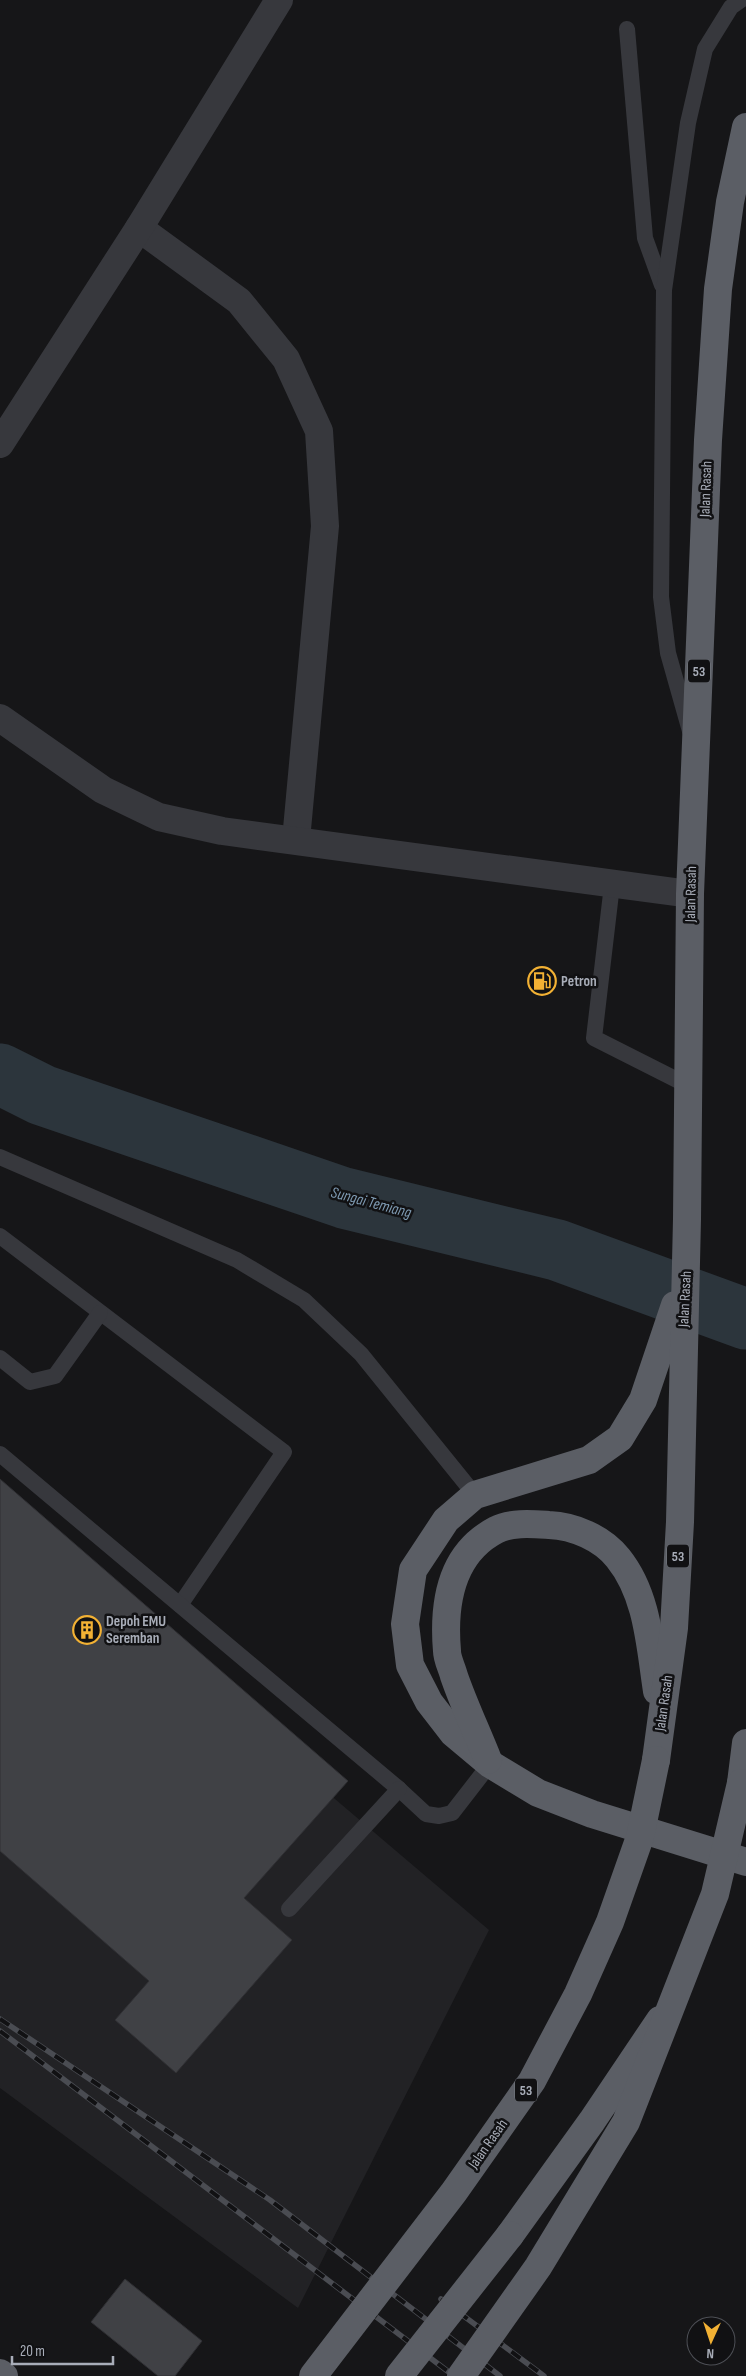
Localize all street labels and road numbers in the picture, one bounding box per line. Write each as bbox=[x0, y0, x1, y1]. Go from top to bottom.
street label: Jalan Rasah bbox=[695, 461, 716, 518]
road number: 53 bbox=[688, 659, 710, 682]
street label: Jalan Rasah bbox=[681, 866, 701, 923]
street label: Jalan Rasah bbox=[674, 1270, 696, 1329]
road number: 53 bbox=[667, 1544, 689, 1568]
street label: Jalan Rasah bbox=[651, 1674, 677, 1733]
road number: 53 bbox=[515, 2078, 537, 2102]
street label: Jalan Rasah bbox=[464, 2116, 512, 2173]

